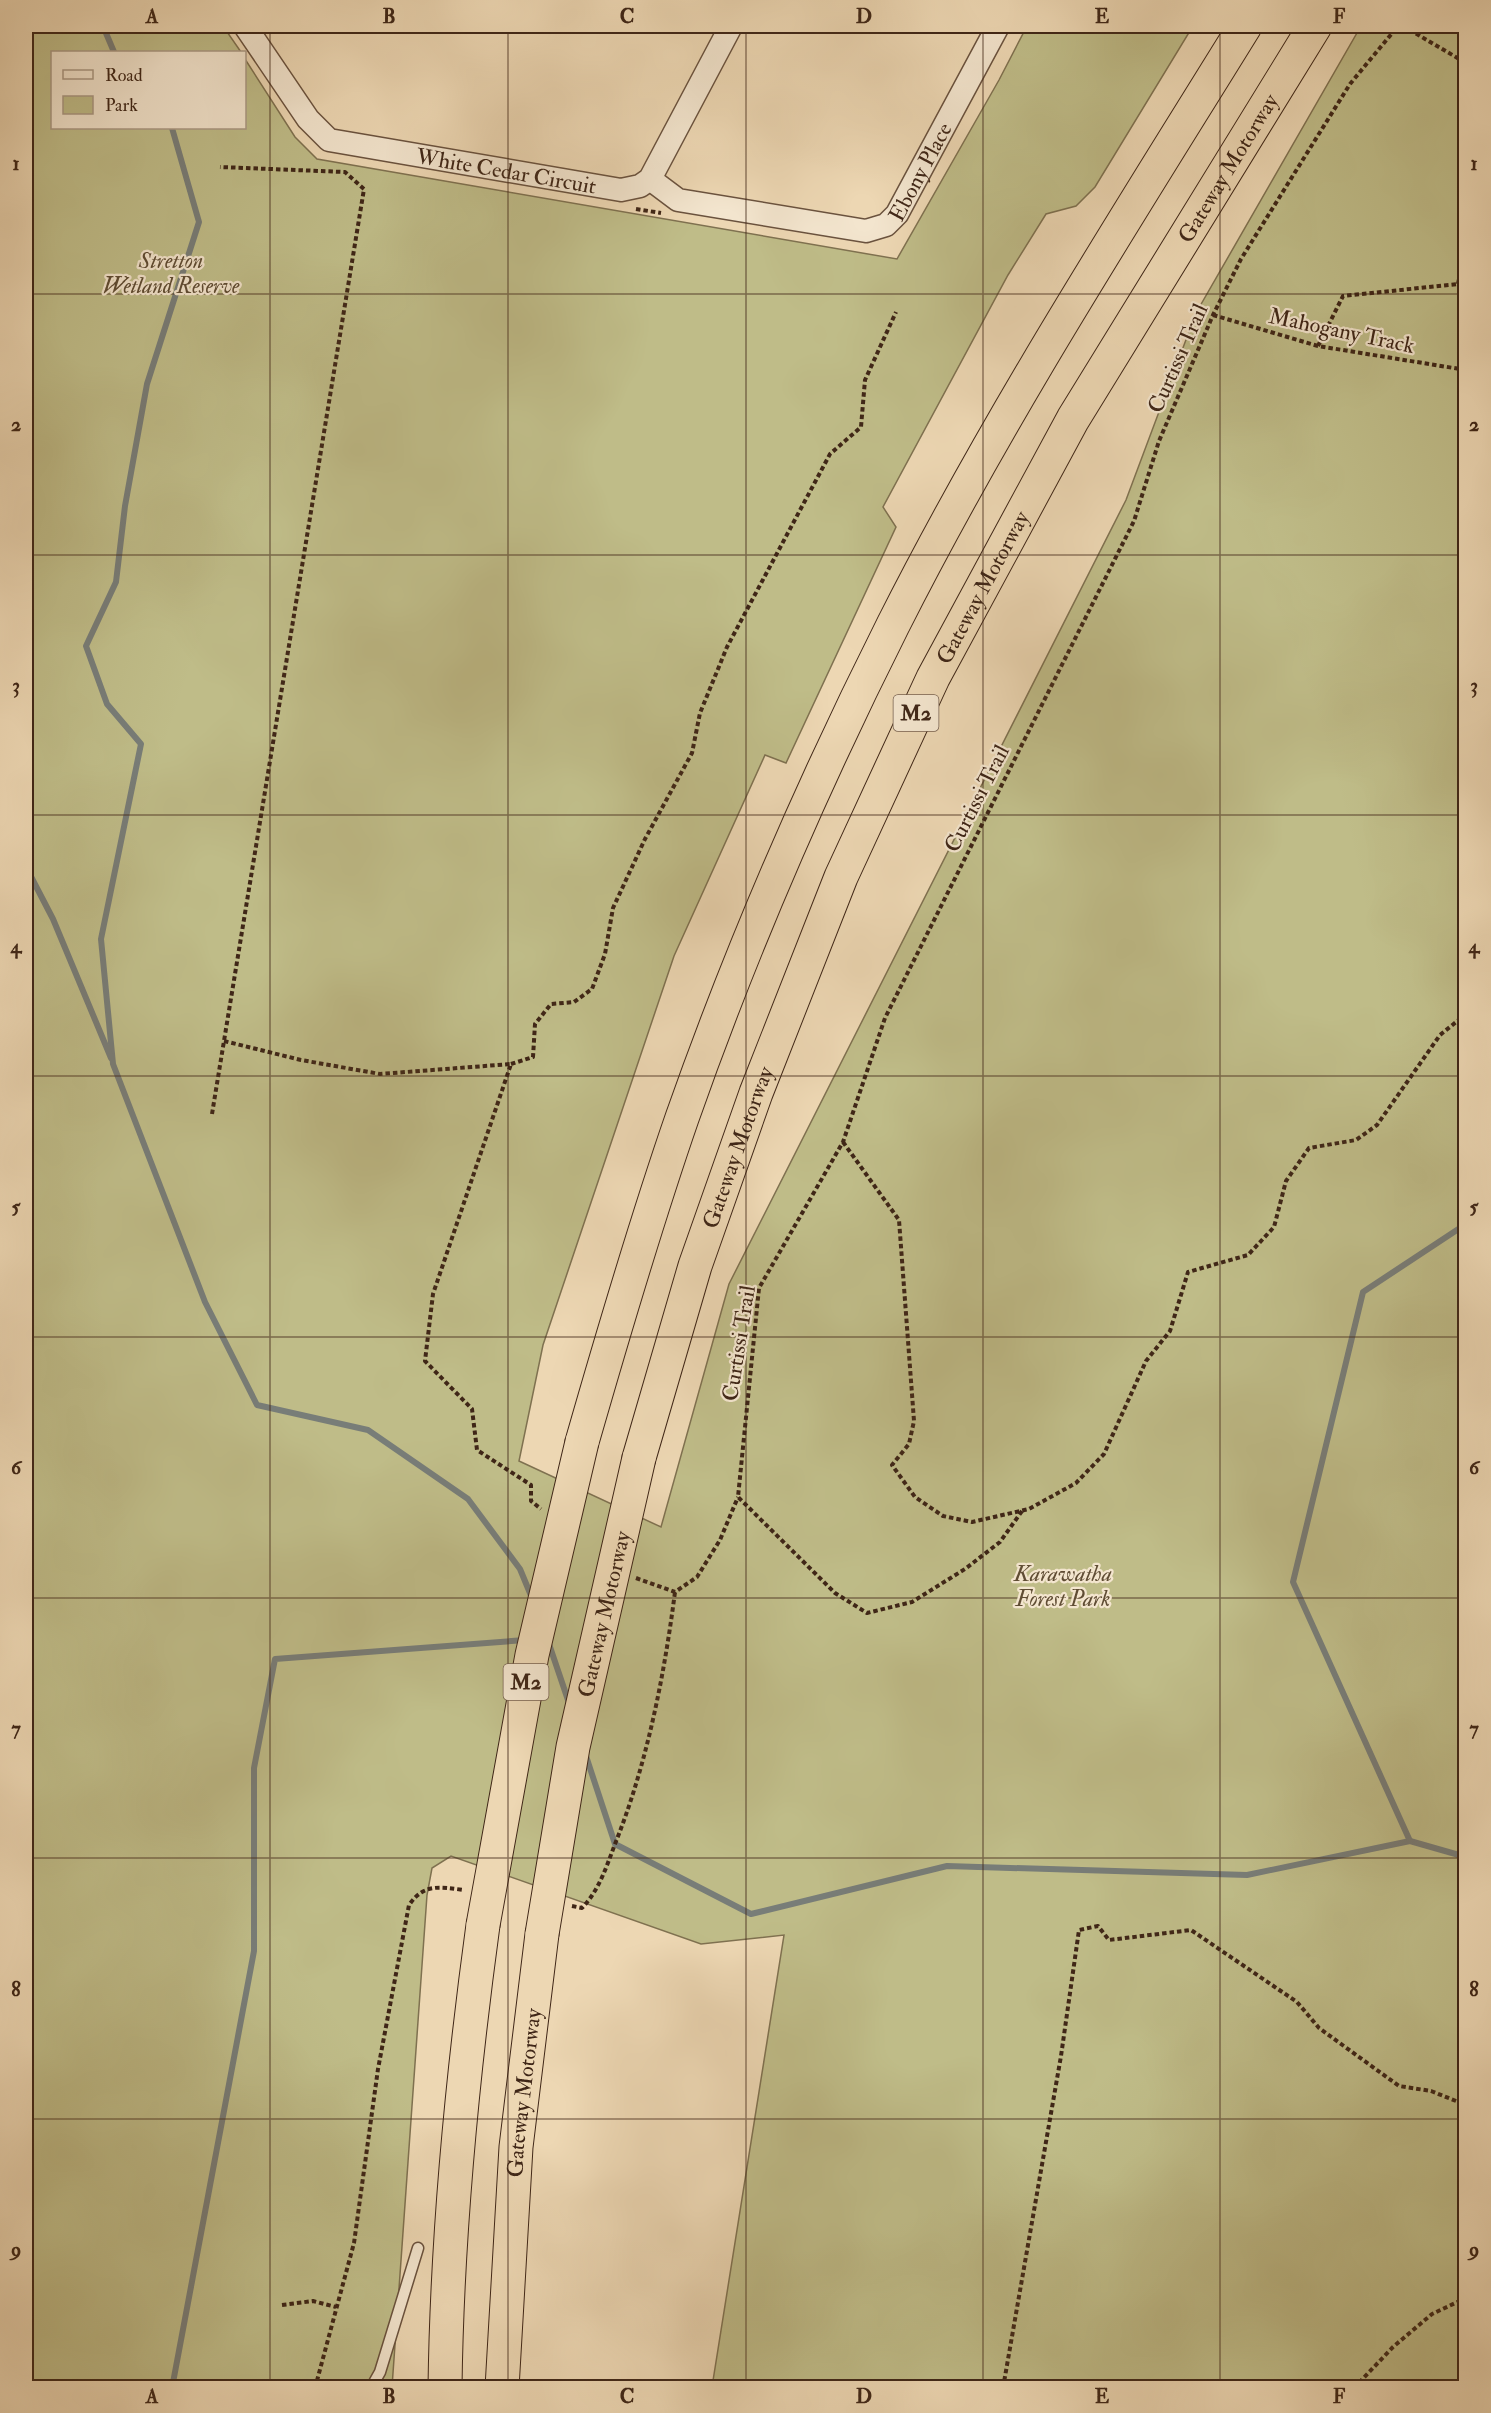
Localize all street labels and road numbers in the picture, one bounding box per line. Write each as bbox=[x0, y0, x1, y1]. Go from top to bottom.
street label: Gateway Motorway bbox=[1172, 89, 1285, 248]
street label: Ebony Place bbox=[883, 118, 959, 227]
street label: White Cedar Circuit bbox=[413, 142, 598, 201]
street label: Curtissi Trail bbox=[1141, 299, 1215, 417]
street label: Mahogany Track bbox=[1266, 302, 1418, 360]
street label: Gateway Motorway bbox=[930, 506, 1036, 669]
road number: M2 bbox=[894, 695, 938, 731]
street label: Curtissi Trail bbox=[938, 740, 1016, 857]
street label: Gateway Motorway bbox=[696, 1062, 780, 1232]
street label: Curtissi Trail bbox=[716, 1283, 762, 1403]
street label: Gateway Motorway bbox=[572, 1528, 637, 1700]
road number: M2 bbox=[504, 1664, 548, 1700]
street label: Gateway Motorway bbox=[501, 2007, 548, 2178]

